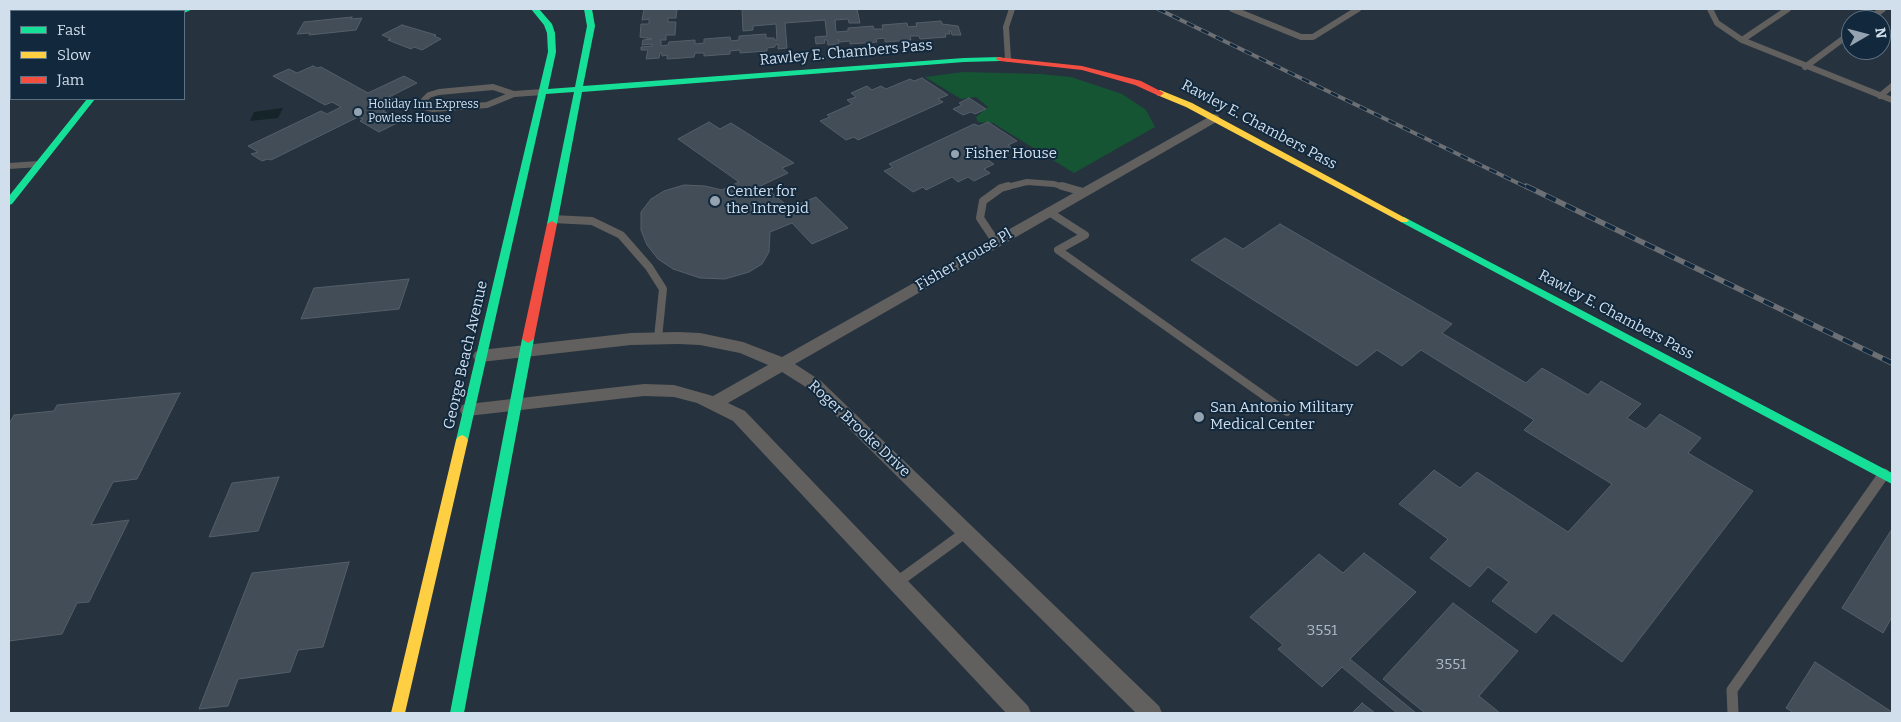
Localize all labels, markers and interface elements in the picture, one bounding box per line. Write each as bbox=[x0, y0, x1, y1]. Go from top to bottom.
legend bbox=[10, 10, 185, 100]
north arrow bbox=[1841, 10, 1891, 60]
text: Fast bbox=[57, 21, 86, 39]
text: N bbox=[1871, 26, 1890, 40]
street label: Rawley E. Chambers Pass bbox=[759, 36, 933, 70]
text: Slow bbox=[57, 46, 91, 64]
text: Jam bbox=[57, 71, 84, 89]
street label: Rawley E. Chambers Pass bbox=[1178, 76, 1340, 174]
place label: Holiday Inn Express Powless House bbox=[368, 98, 479, 126]
marker: Holiday Inn Express Powless House bbox=[352, 106, 364, 118]
place label: Fisher House bbox=[965, 145, 1057, 163]
marker: Fisher House bbox=[949, 148, 961, 160]
place label: Center for the Intrepid bbox=[726, 183, 809, 218]
marker: Center for the Intrepid bbox=[708, 194, 722, 208]
street label: Fisher House Pl bbox=[913, 225, 1015, 295]
street label: Rawley E. Chambers Pass bbox=[1535, 266, 1697, 364]
street label: George Beach Avenue bbox=[440, 279, 492, 431]
street label: Roger Brooke Drive bbox=[804, 377, 914, 481]
place label: San Antonio Military Medical Center bbox=[1210, 399, 1353, 434]
marker: San Antonio Military Medical Center bbox=[1192, 410, 1206, 424]
house number: 3551 bbox=[1307, 622, 1337, 640]
house number: 3551 bbox=[1436, 656, 1466, 674]

